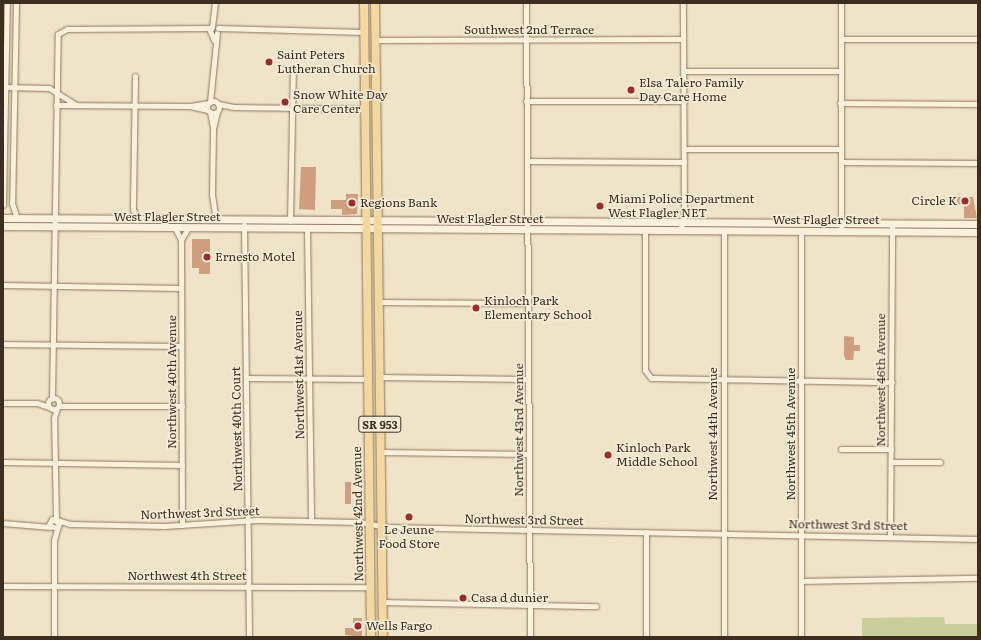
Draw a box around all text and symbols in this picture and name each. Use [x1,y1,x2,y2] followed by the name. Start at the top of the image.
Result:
[464,23,594,37] street label: Southwest 2nd Terrace
[277,48,376,76] place label: Saint Peters Lutheran Church
[264,57,274,67] marker: Saint Peters Lutheran Church
[639,76,744,104] place label: Elsa Talero Family Day Care Home
[626,85,636,95] marker: Elsa Talero Family Day Care Home
[293,88,388,116] place label: Snow White Day Care Center
[280,97,290,107] marker: Snow White Day Care Center
[608,192,754,220] place label: Miami Police Department West Flagler NET
[912,194,957,208] place label: Circle K
[360,196,437,210] place label: Regions Bank
[960,196,970,206] marker: Circle K
[347,198,357,208] marker: Regions Bank
[595,201,605,211] marker: Miami Police Department West Flagler NET
[113,210,221,224] street label: West Flagler Street
[436,212,544,226] street label: West Flagler Street
[772,213,880,227] street label: West Flagler Street
[215,250,295,264] place label: Ernesto Motel
[202,252,212,262] marker: Ernesto Motel
[484,294,592,322] place label: Kinloch Park Elementary School
[471,303,481,313] marker: Kinloch Park Elementary School
[291,310,307,440] street label: Northwest 41st Avenue
[874,313,888,447] street label: Northwest 46th Avenue
[165,315,179,449] street label: Northwest 40th Avenue
[512,363,526,497] street label: Northwest 43rd Avenue
[229,366,245,492] street label: Northwest 40th Court
[706,367,720,501] street label: Northwest 44th Avenue
[784,367,798,501] street label: Northwest 45th Avenue
[358,415,402,433] road number: SR 953
[616,441,698,469] place label: Kinloch Park Middle School
[350,446,366,582] street label: Northwest 42nd Avenue
[603,450,613,460] marker: Kinloch Park Middle School
[140,504,260,522] street label: Northwest 3rd Street
[404,512,414,522] marker: Le Jeune Food Store
[464,512,584,528] street label: Northwest 3rd Street
[788,517,908,533] street label: Northwest 3rd Street
[378,523,440,551] place label: Le Jeune Food Store
[127,569,247,583] street label: Northwest 4th Street
[471,591,548,605] place label: Casa d dunier
[458,593,468,603] marker: Casa d dunier
[366,619,432,633] place label: Wells Fargo
[353,621,363,631] marker: Wells Fargo

